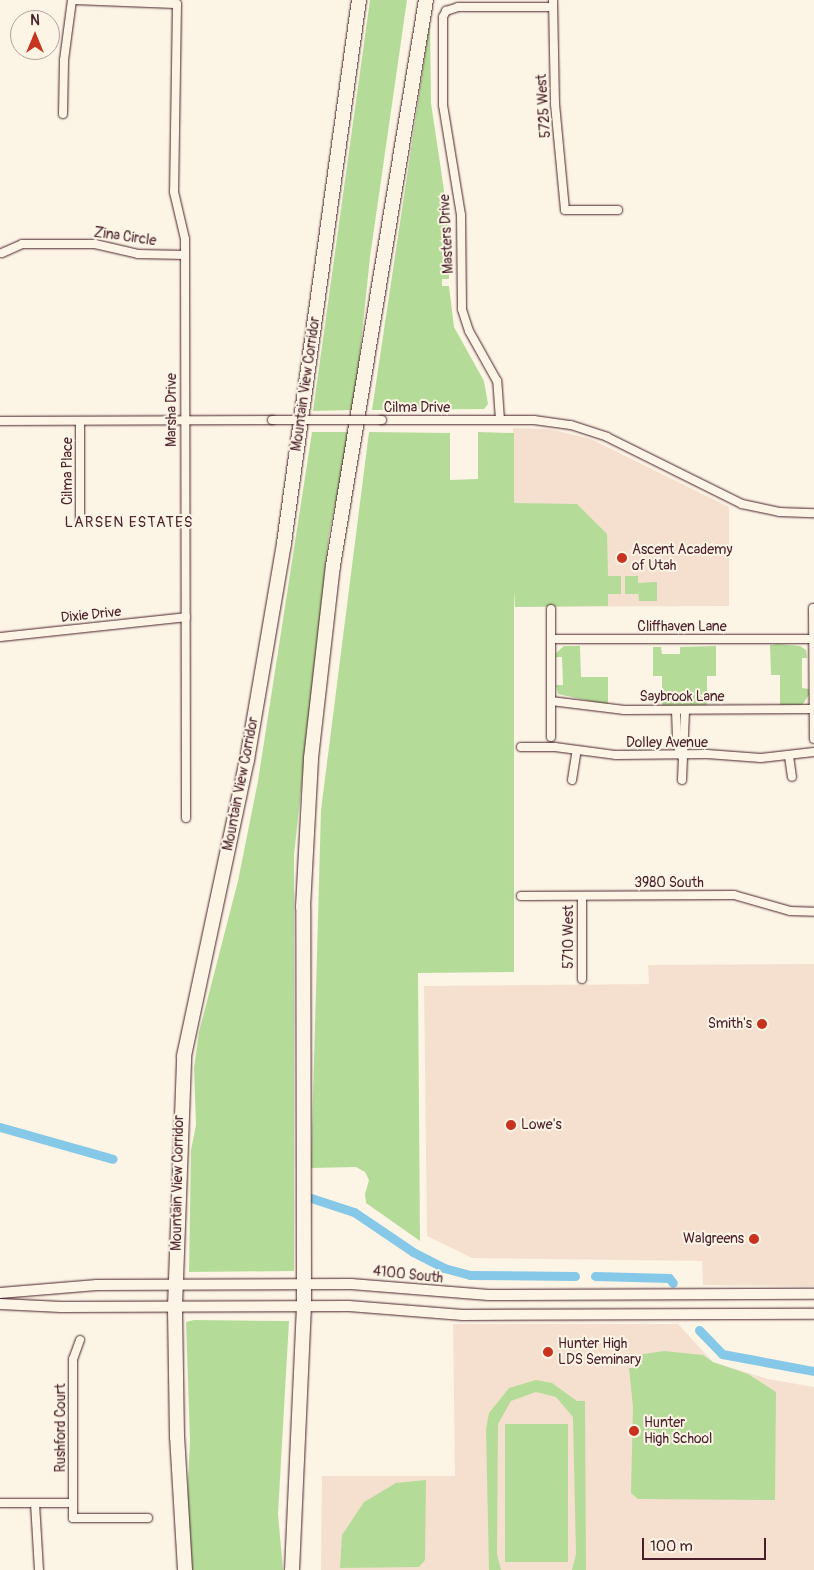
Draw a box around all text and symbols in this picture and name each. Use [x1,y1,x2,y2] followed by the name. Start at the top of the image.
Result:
[10,10,60,60] north arrow
[30,12,40,29] text: N
[533,73,555,139] street label: 5725 West
[437,194,457,274] street label: Masters Drive
[93,224,157,250] street label: Zina Circle
[288,316,324,452] street label: Mountain View Corridor
[164,373,180,447] street label: Marsha Drive
[384,400,450,416] street label: Cilma Drive
[60,437,76,505] street label: Cilma Place
[63,514,195,532] district label: LARSEN ESTATES
[632,542,732,574] place label: Ascent Academy of Utah
[616,552,628,564] marker: Ascent Academy of Utah
[60,603,122,627] street label: Dixie Drive
[637,619,727,635] street label: Cliffhaven Lane
[640,689,724,705] street label: Saybrook Lane
[220,716,262,852] street label: Mountain View Corridor
[626,735,708,751] street label: Dolley Avenue
[634,875,704,891] street label: 3980 South
[561,905,577,969] street label: 5710 West
[708,1016,752,1032] place label: Smith's
[756,1018,768,1030] marker: Smith's
[168,1115,188,1251] street label: Mountain View Corridor
[521,1117,562,1133] place label: Lowe's
[505,1119,517,1131] marker: Lowe's
[683,1231,744,1247] place label: Walgreens
[748,1233,760,1245] marker: Walgreens
[372,1263,444,1287] street label: 4100 South
[558,1336,641,1368] place label: Hunter High LDS Seminary
[542,1346,554,1358] marker: Hunter High LDS Seminary
[53,1384,69,1472] street label: Rushford Court
[644,1415,712,1448] place label: Hunter High School
[628,1425,640,1437] marker: Hunter High School
[644,1528,768,1560] scale bar
[650,1537,693,1556] text: 100 m

